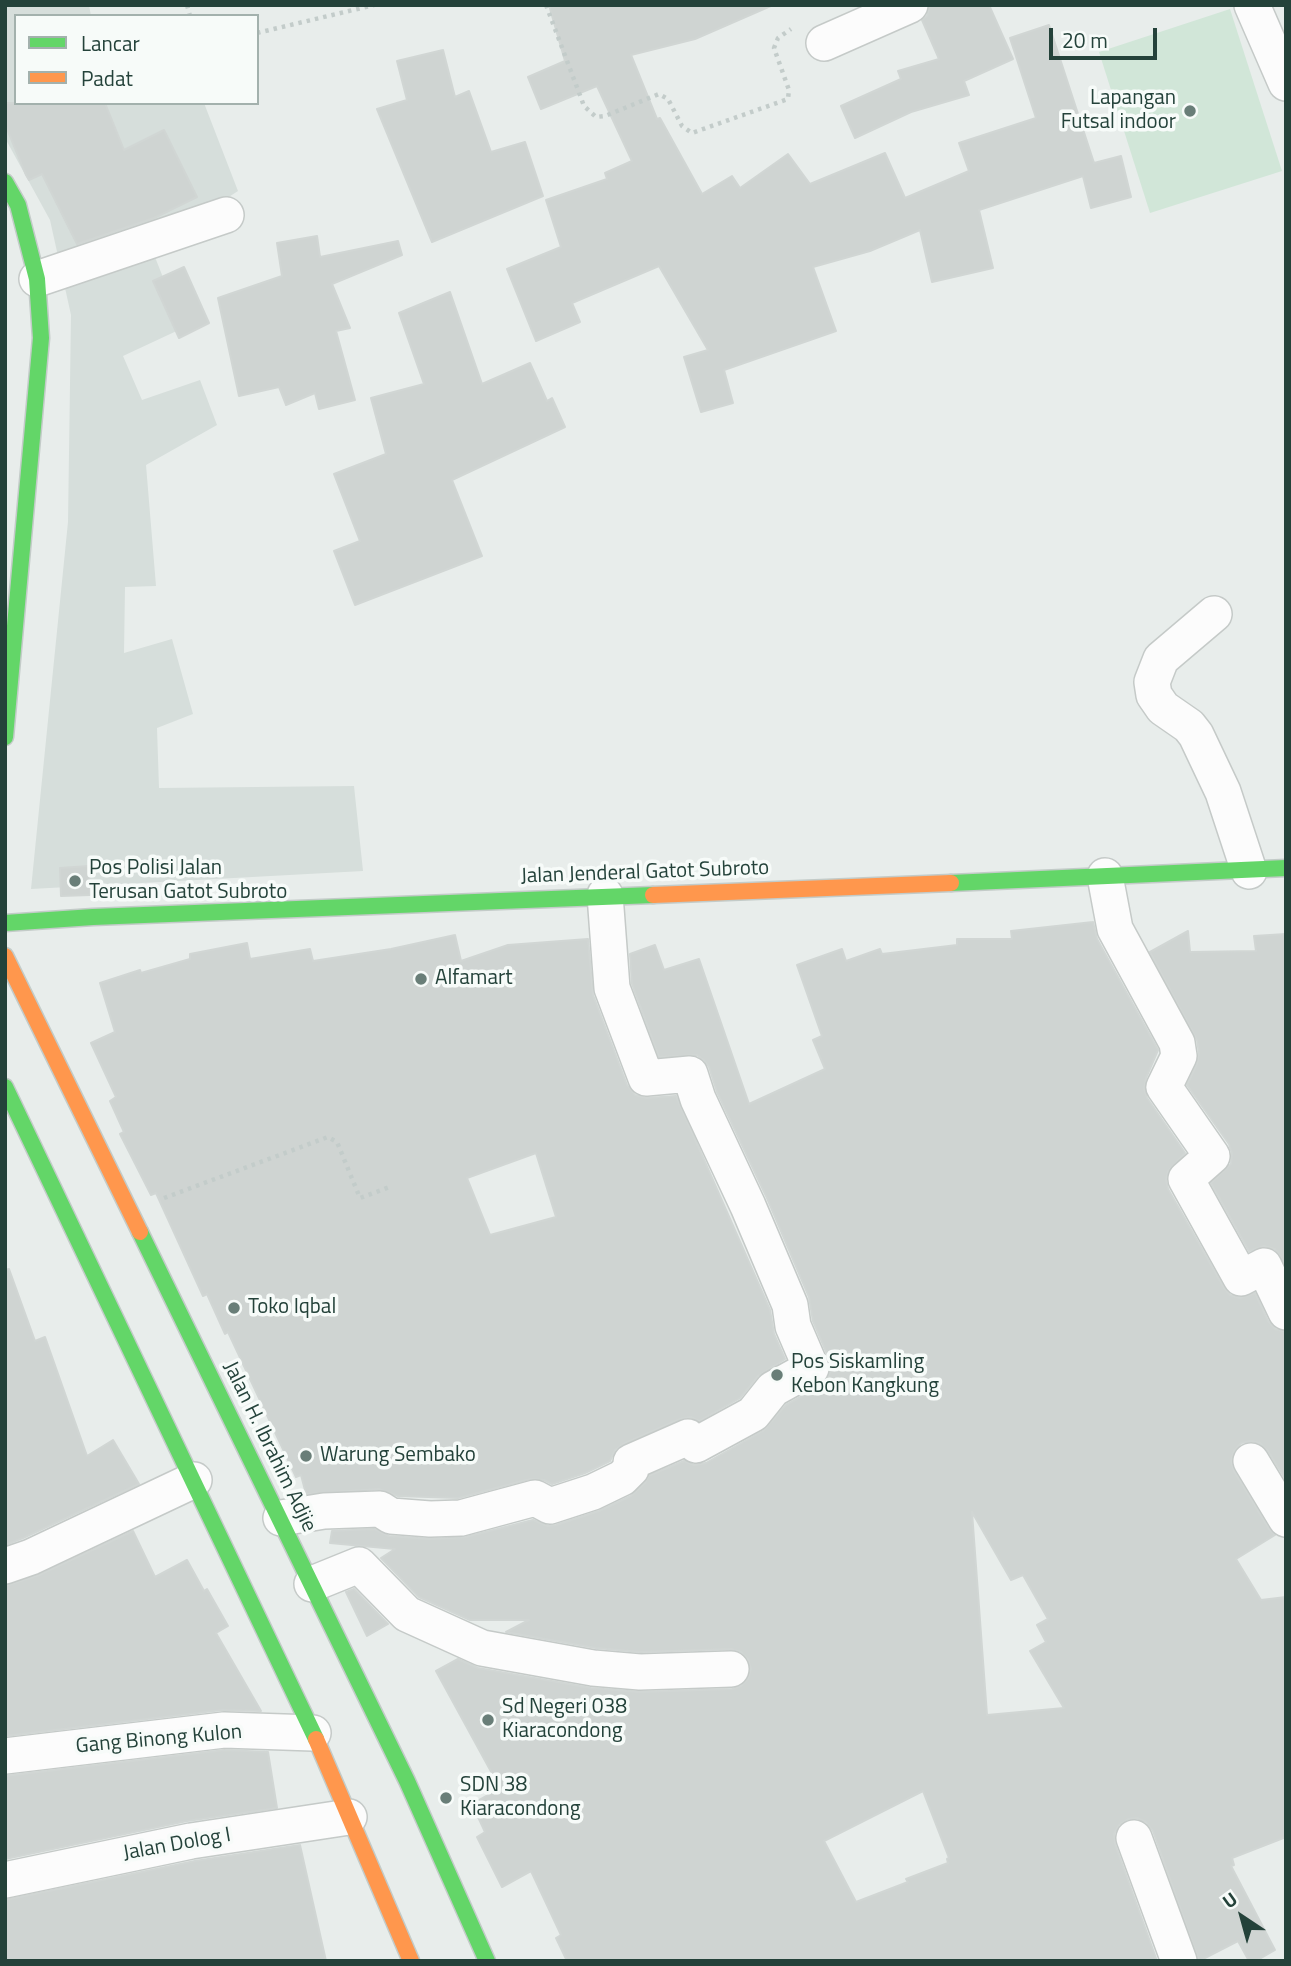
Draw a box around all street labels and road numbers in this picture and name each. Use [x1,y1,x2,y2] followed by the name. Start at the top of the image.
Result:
[520,856,770,890] street label: Jalan Jenderal Gatot Subroto
[217,1358,321,1536] street label: Jalan H. Ibrahim Adjie
[75,1720,243,1760] street label: Gang Binong Kulon
[121,1823,233,1867] street label: Jalan Dolog I

